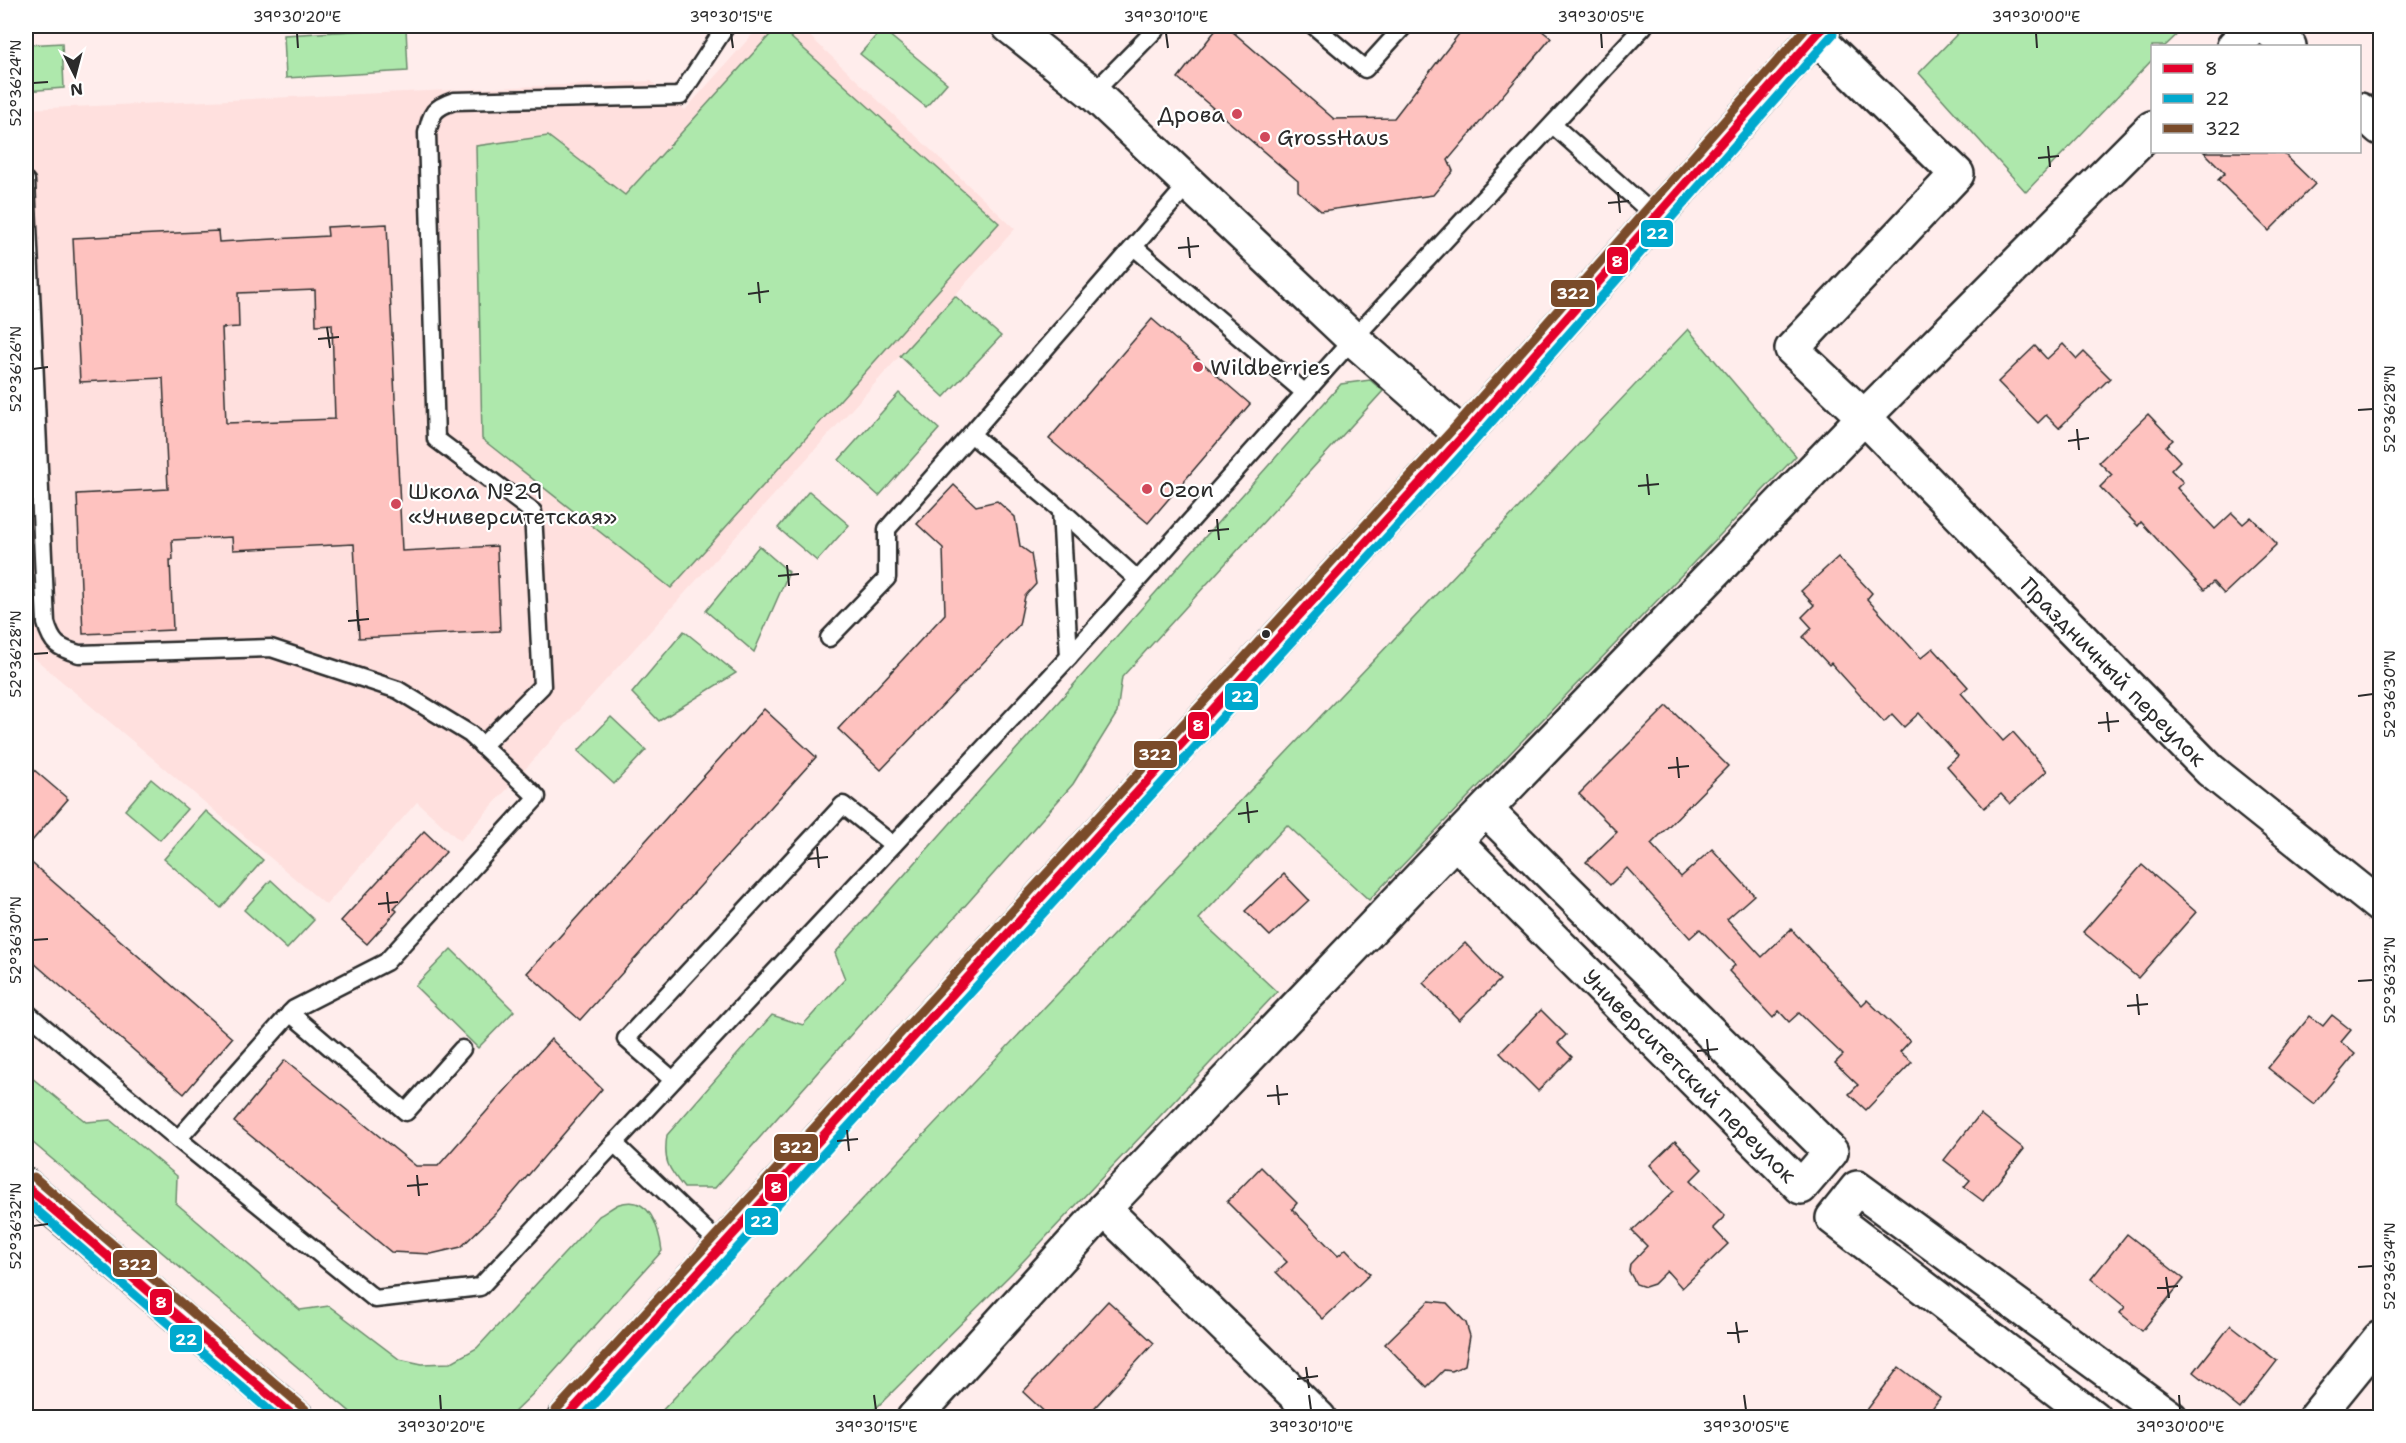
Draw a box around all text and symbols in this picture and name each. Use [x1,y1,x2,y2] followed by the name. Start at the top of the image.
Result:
[253,7,341,27] text: 39°30'20"E
[689,7,773,27] text: 39°30'15"E
[1124,7,1208,27] text: 39°30'10"E
[1558,7,1644,27] text: 39°30'05"E
[1992,7,2080,27] text: 39°30'00"E
[6,40,26,127] text: 52°36'24"N
[45,45,105,105] north arrow
[2151,45,2361,153] legend
[2205,57,2218,81] text: 8
[69,78,84,101] text: N
[2205,87,2229,111] text: 22
[1157,100,1225,129] place label: Дрова
[1230,107,1244,121] marker: Дрова
[2205,117,2241,141] text: 322
[1277,123,1389,152] place label: GrossHaus
[1258,130,1272,144] marker: GrossHaus
[1640,219,1674,248] line badge: 22
[1646,223,1668,244] text: 22
[1606,246,1629,275] line badge: 8
[1611,251,1623,272] text: 8
[1550,279,1596,308] line badge: 322
[1557,283,1589,304] text: 322
[6,326,26,412] text: 52°36'26"N
[1210,353,1331,382] place label: Wildberries
[1191,360,1205,374] marker: Wildberries
[2380,365,2400,453] text: 52°36'28"N
[1159,475,1214,504] place label: Ozon
[408,477,617,531] place label: Школа №29 «Университетская»
[1140,482,1154,496] marker: Ozon
[389,497,403,511] marker: Школа №29 «Университетская»
[2014,571,2213,773] street label: Праздничный переулок
[6,610,26,698] text: 52°36'28"N
[1260,628,1272,640] unlabelled marker
[2380,650,2400,738] text: 52°36'30"N
[1224,682,1259,711] line badge: 22
[1231,686,1253,707] text: 22
[1187,711,1210,740] line badge: 8
[1192,715,1204,736] text: 8
[1133,740,1178,769] line badge: 322
[1139,744,1171,765] text: 322
[6,896,26,984] text: 52°36'30"N
[2380,937,2400,1023] text: 52°36'32"N
[1577,963,1803,1189] street label: Университетский переулок
[773,1133,819,1162] line badge: 322
[780,1137,812,1158] text: 322
[764,1173,788,1202] line badge: 8
[770,1177,782,1198] text: 8
[6,1183,26,1269] text: 52°36'32"N
[744,1207,779,1236] line badge: 22
[750,1211,772,1232] text: 22
[2380,1222,2400,1310] text: 52°36'34"N
[112,1249,158,1278] line badge: 322
[119,1254,151,1275] text: 322
[149,1288,173,1316] line badge: 8
[155,1292,167,1313] text: 8
[169,1324,203,1353] line badge: 22
[175,1329,197,1350] text: 22
[397,1417,485,1437] text: 39°30'20"E
[834,1417,918,1437] text: 39°30'15"E
[1269,1417,1353,1437] text: 39°30'10"E
[1703,1417,1789,1437] text: 39°30'05"E
[2136,1417,2224,1437] text: 39°30'00"E

